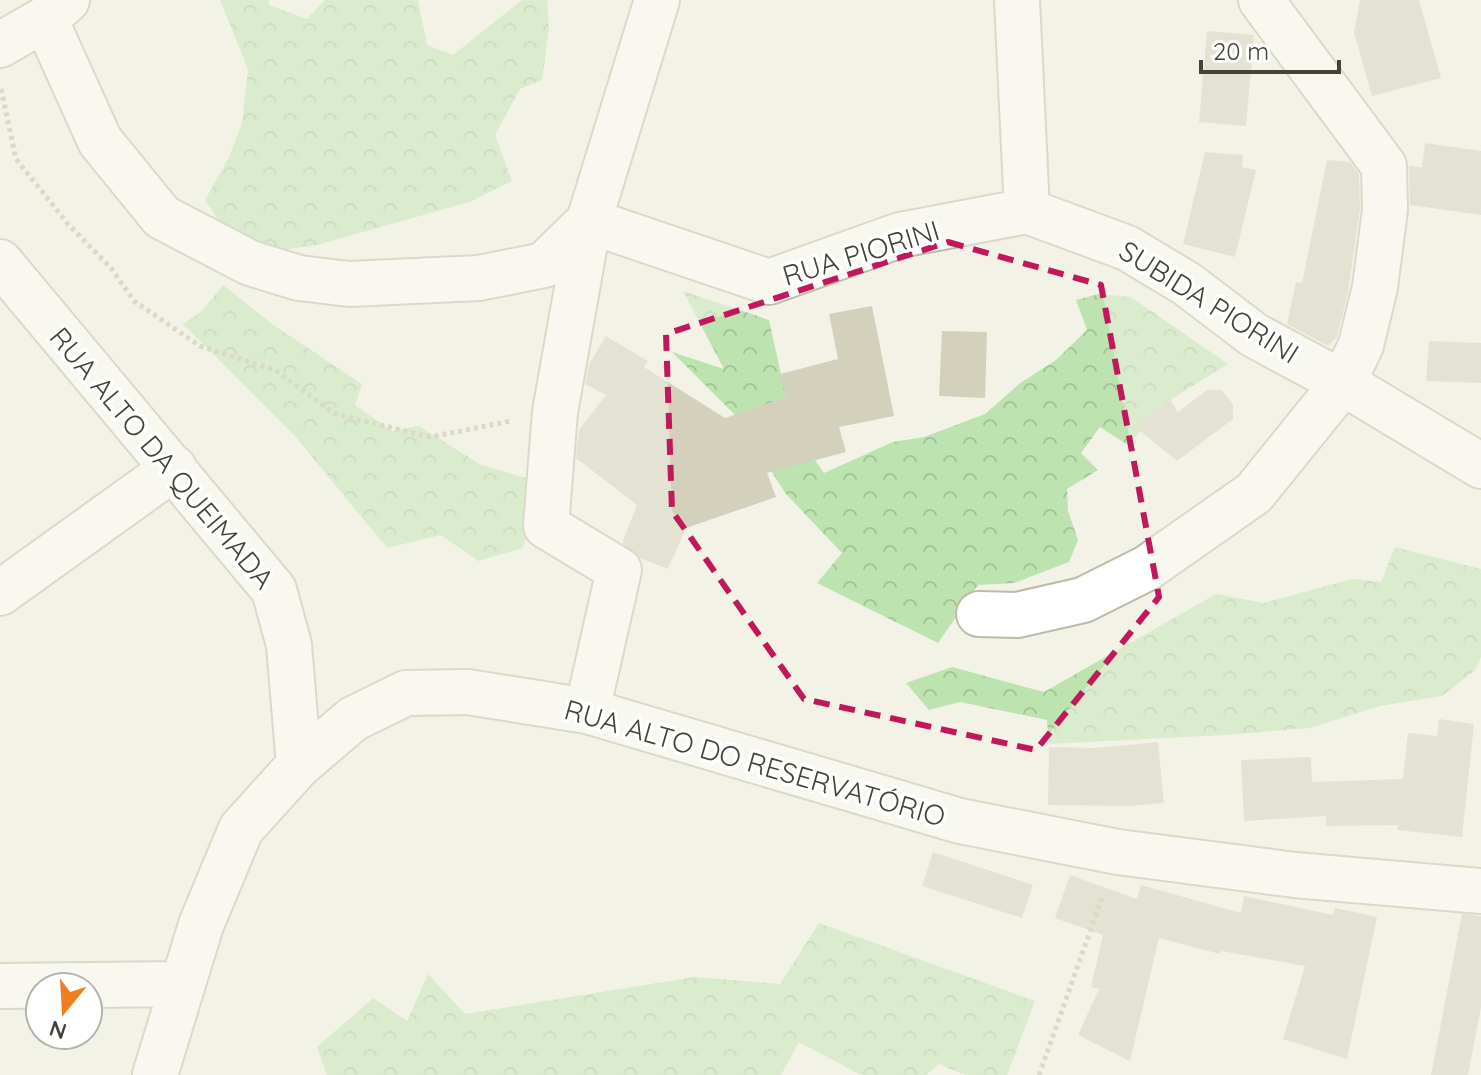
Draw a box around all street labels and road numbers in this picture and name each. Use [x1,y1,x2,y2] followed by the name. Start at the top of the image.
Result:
[778,212,944,293] street label: RUA PIORINI
[1113,232,1305,371] street label: SUBIDA PIORINI
[43,320,282,596] street label: RUA ALTO DA QUEIMADA
[561,691,950,834] street label: RUA ALTO DO RESERVATÓRIO

